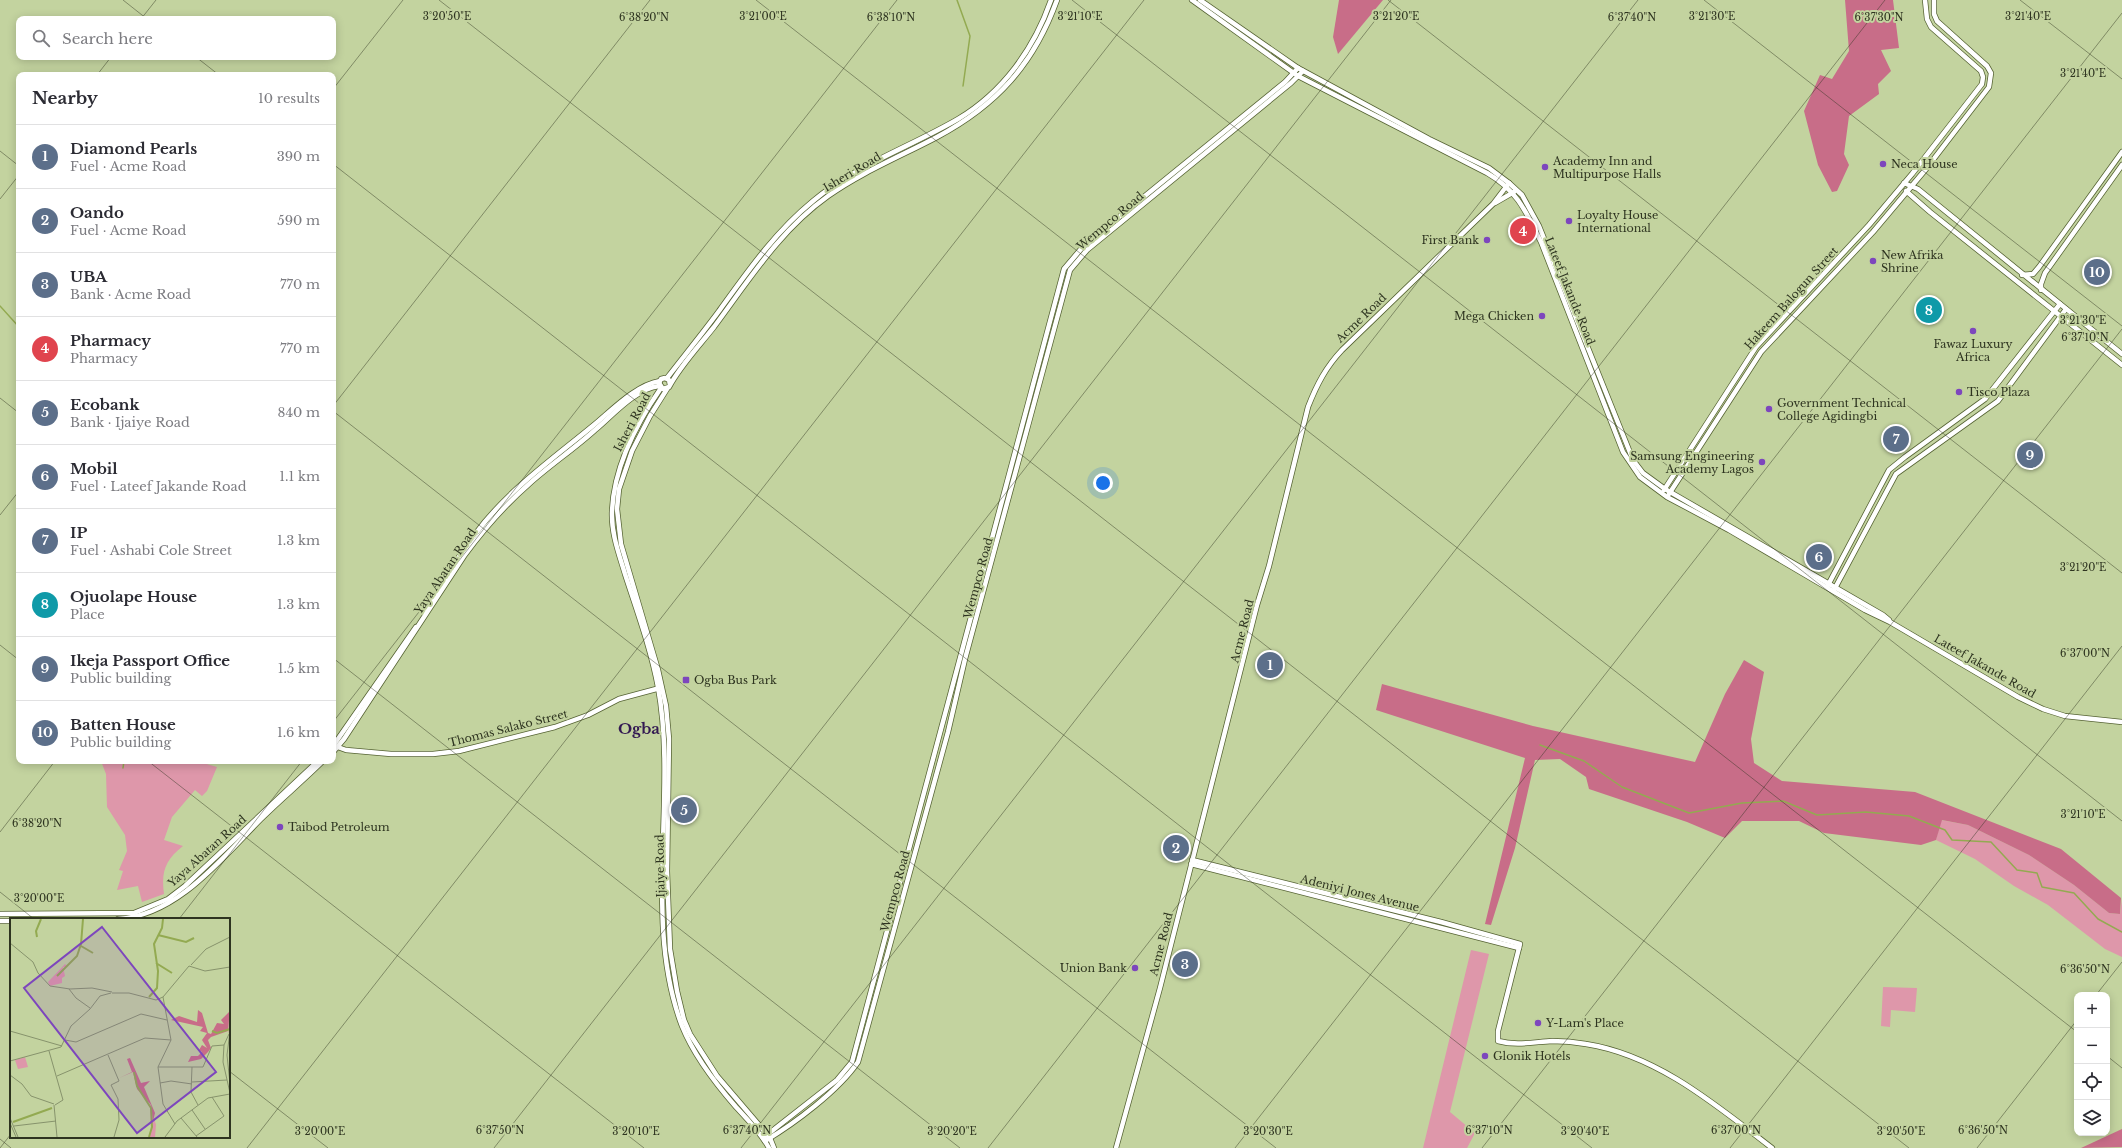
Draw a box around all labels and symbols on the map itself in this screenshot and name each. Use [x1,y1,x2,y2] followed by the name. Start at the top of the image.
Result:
[423,10,471,23] text: 3°20'50"E
[739,10,787,23] text: 3°21'00"E
[1058,10,1102,23] text: 3°21'10"E
[1373,10,1419,23] text: 3°21'20"E
[1689,10,1735,23] text: 3°21'30"E
[2005,10,2051,23] text: 3°21'40"E
[619,11,669,24] text: 6°38'20"N
[867,11,915,24] text: 6°38'10"N
[1608,11,1656,24] text: 6°37'40"N
[1854,11,1904,24] text: 6°37'30"N
[2060,67,2106,80] text: 3°21'40"E
[821,149,884,195] street label: Isheri Road
[1552,154,1661,181] place label: Academy Inn and Multipurpose Halls
[1891,157,1958,171] place label: Neca House
[1878,159,1888,169] marker: Neca House
[1540,162,1550,172] marker: Academy Inn and Multipurpose Halls
[1073,189,1147,254] street label: Wempco Road
[1577,208,1658,235] place label: Loyalty House International
[1510,216,1536,246] pin: 4
[1564,216,1574,226] marker: Loyalty House International
[1421,233,1479,247] place label: First Bank
[1482,235,1492,245] marker: First Bank
[1542,235,1598,348] street label: Lateef Jakande Road
[1741,243,1841,352] street label: Hakeem Balogun Street
[1881,248,1944,275] place label: New Afrika Shrine
[1868,256,1878,266] marker: New Afrika Shrine
[2084,257,2110,287] pin: 10
[1332,290,1390,346] street label: Acme Road
[1916,295,1942,325] pin: 8
[1454,309,1534,323] place label: Mega Chicken
[1537,311,1547,321] marker: Mega Chicken
[2060,314,2106,327] text: 3°21'30"E
[1968,326,1978,336] marker: Fawaz Luxury Africa
[2061,331,2109,344] text: 6°37'10"N
[1933,337,2013,364] place label: Fawaz Luxury Africa
[1967,385,2031,399] place label: Tisco Plaza
[1954,387,1964,397] marker: Tisco Plaza
[611,390,654,454] street label: Isheri Road
[1777,396,1907,423] place label: Government Technical College Agidingbi
[1764,404,1774,414] marker: Government Technical College Agidingbi
[1883,424,1909,454] pin: 7
[2017,440,2043,470] pin: 9
[1630,449,1754,476] place label: Samsung Engineering Academy Lagos
[1757,457,1767,467] marker: Samsung Engineering Academy Lagos
[1093,473,1113,493] your location
[411,525,479,617] street label: Yaya Abatan Road
[960,535,996,621] street label: Wempco Road
[1806,542,1832,572] pin: 6
[2060,561,2106,574] text: 3°21'20"E
[1227,597,1257,665] street label: Acme Road
[1932,631,2039,701] street label: Lateef Jakande Road
[2060,647,2110,660] text: 6°37'00"N
[1257,650,1283,680] pin: 1
[694,673,777,687] place label: Ogba Bus Park
[681,675,691,685] marker: Ogba Bus Park
[447,706,570,750] street label: Thomas Salako Street
[618,719,660,738] district label: Ogba
[671,795,697,825] pin: 5
[2061,808,2105,821] text: 3°21'10"E
[164,812,249,891] street label: Yaya Abatan Road
[12,817,62,830] text: 6°38'20"N
[288,820,390,834] place label: Taibod Petroleum
[275,822,285,832] marker: Taibod Petroleum
[1163,833,1189,863] pin: 2
[652,834,668,898] street label: Ijaiye Road
[877,848,913,934] street label: Wempco Road
[1298,871,1421,915] street label: Adeniyi Jones Avenue
[14,892,64,905] text: 3°20'00"E
[1146,910,1176,978] street label: Acme Road
[10,918,230,1138] inset map
[1172,949,1198,979] pin: 3
[1060,961,1127,975] place label: Union Bank
[1130,963,1140,973] marker: Union Bank
[2060,963,2110,976] text: 6°36'50"N
[1545,1016,1624,1030] place label: Y-Lam's Place
[1533,1018,1543,1028] marker: Y-Lam's Place
[1493,1049,1571,1063] place label: Glonik Hotels
[1480,1051,1490,1061] marker: Glonik Hotels
[476,1124,524,1137] text: 6°37'50"N
[723,1124,771,1137] text: 6°37'40"N
[1465,1124,1513,1137] text: 6°37'10"N
[1711,1124,1761,1137] text: 6°37'00"N
[1958,1124,2008,1137] text: 6°36'50"N
[295,1125,345,1138] text: 3°20'00"E
[612,1125,660,1138] text: 3°20'10"E
[927,1125,977,1138] text: 3°20'20"E
[1243,1125,1293,1138] text: 3°20'30"E
[1561,1125,1609,1138] text: 3°20'40"E
[1877,1125,1925,1138] text: 3°20'50"E

